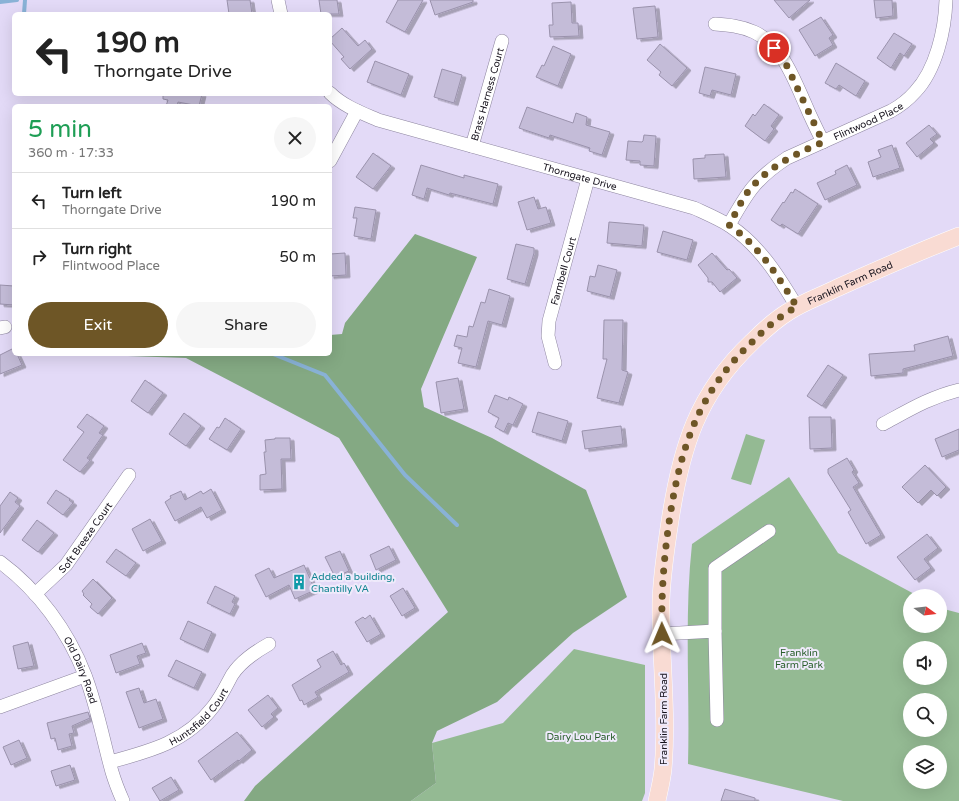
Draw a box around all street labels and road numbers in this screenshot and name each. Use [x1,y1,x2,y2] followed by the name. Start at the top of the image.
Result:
[469,46,507,142] street label: Brass Harness Court
[832,100,906,143] street label: Flintwood Place
[541,161,619,193] street label: Thorngate Drive
[549,235,579,307] street label: Farmbell Court
[806,259,895,308] street label: Franklin Farm Road
[56,500,115,576] street label: Soft Breeze Court
[61,635,99,705] street label: Old Dairy Road
[658,673,670,765] street label: Franklin Farm Road
[167,686,231,748] street label: Huntsfield Court

